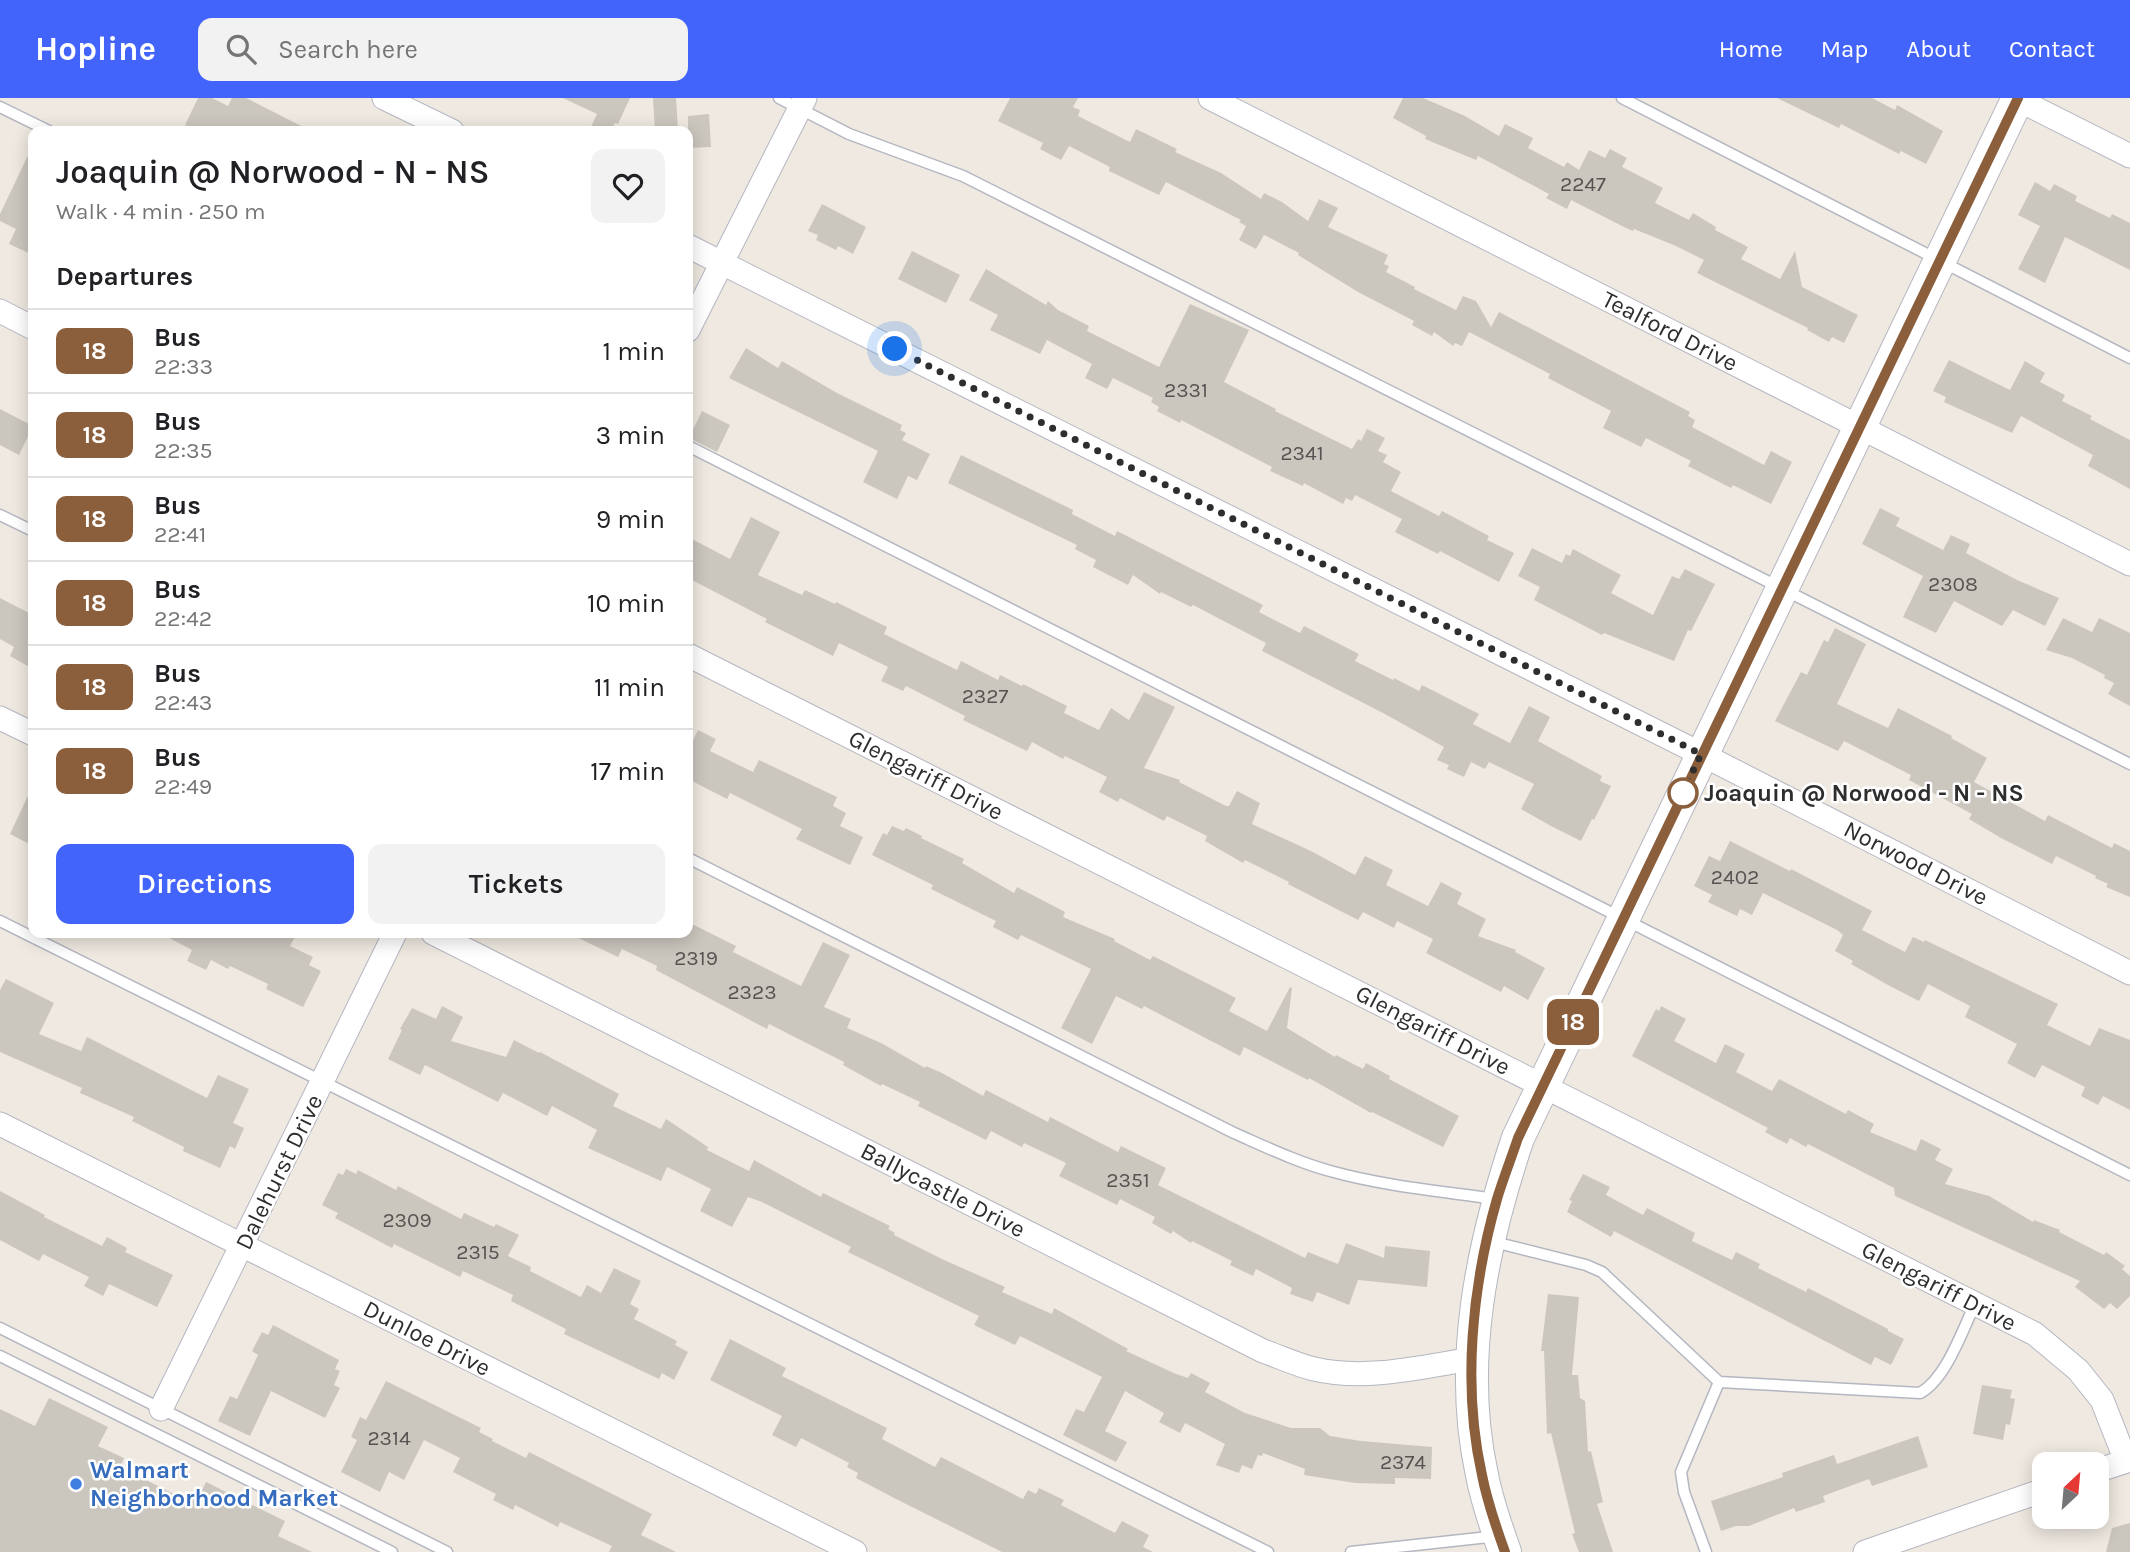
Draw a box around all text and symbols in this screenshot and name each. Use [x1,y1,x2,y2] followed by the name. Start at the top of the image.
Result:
[198,18,688,81] search box
[35,30,156,68] text: Hopline
[222,30,260,68] icon: search
[278,34,418,65] text: Search here
[1719,35,1783,63] text: Home
[1821,35,1868,63] text: Map
[1906,35,1971,63] text: About
[2009,35,2095,63] text: Contact
[591,149,665,223] button: heart
[56,153,489,191] text: Joaquin @ Norwood - N - NS
[1560,172,1606,196] house number: 2247
[56,198,265,225] text: Walk · 4 min · 250 m
[56,261,193,292] text: Departures
[1598,285,1742,377] street label: Tealford Drive
[154,322,201,353] text: Bus
[877,331,912,366] your location
[602,336,665,367] text: 1 min
[82,337,107,365] text: 18
[154,353,213,380] text: 22:33
[1164,378,1208,402] house number: 2331
[154,406,201,437] text: Bus
[596,420,665,451] text: 3 min
[82,421,107,449] text: 18
[154,437,213,464] text: 22:35
[1280,441,1324,465] house number: 2341
[154,490,201,521] text: Bus
[596,504,665,535] text: 9 min
[82,505,107,533] text: 18
[154,521,206,548] text: 22:41
[1928,572,1978,596] house number: 2308
[154,574,201,605] text: Bus
[587,588,665,619] text: 10 min
[82,589,107,617] text: 18
[154,605,212,632] text: 22:42
[154,658,201,689] text: Bus
[594,672,665,703] text: 11 min
[82,673,107,701] text: 18
[962,684,1008,708] house number: 2327
[154,689,212,716] text: 22:43
[844,724,1008,826] street label: Glengariff Drive
[154,742,201,773] text: Bus
[590,756,665,787] text: 17 min
[82,757,107,785] text: 18
[154,773,212,800] text: 22:49
[1668,778,1698,808] marker: Joaquin @ Norwood - N - NS
[1704,779,2024,807] place label: Joaquin @ Norwood - N - NS
[1839,815,1993,911] street label: Norwood Drive
[56,844,354,924] button: Directions
[368,844,665,924] button: Tickets
[1711,865,1759,889] house number: 2402
[674,946,718,970] house number: 2319
[1351,979,1515,1081] street label: Glengariff Drive
[727,980,777,1004] house number: 2323
[1542,999,1604,1045] line badge: 18
[1561,1008,1585,1036] text: 18
[229,1090,329,1254] street label: Dalehurst Drive
[856,1136,1030,1244] street label: Ballycastle Drive
[1106,1168,1150,1192] house number: 2351
[382,1208,432,1232] house number: 2309
[1857,1235,2021,1337] street label: Glengariff Drive
[456,1240,500,1264] house number: 2315
[359,1294,495,1382] street label: Dunloe Drive
[367,1426,411,1450] house number: 2314
[1380,1450,1426,1474] house number: 2374
[2032,1452,2109,1530] north arrow
[2032,1452,2109,1529] map controls
[90,1456,338,1512] place label: Walmart Neighborhood Market
[68,1476,84,1492] marker: Walmart Neighborhood Market

